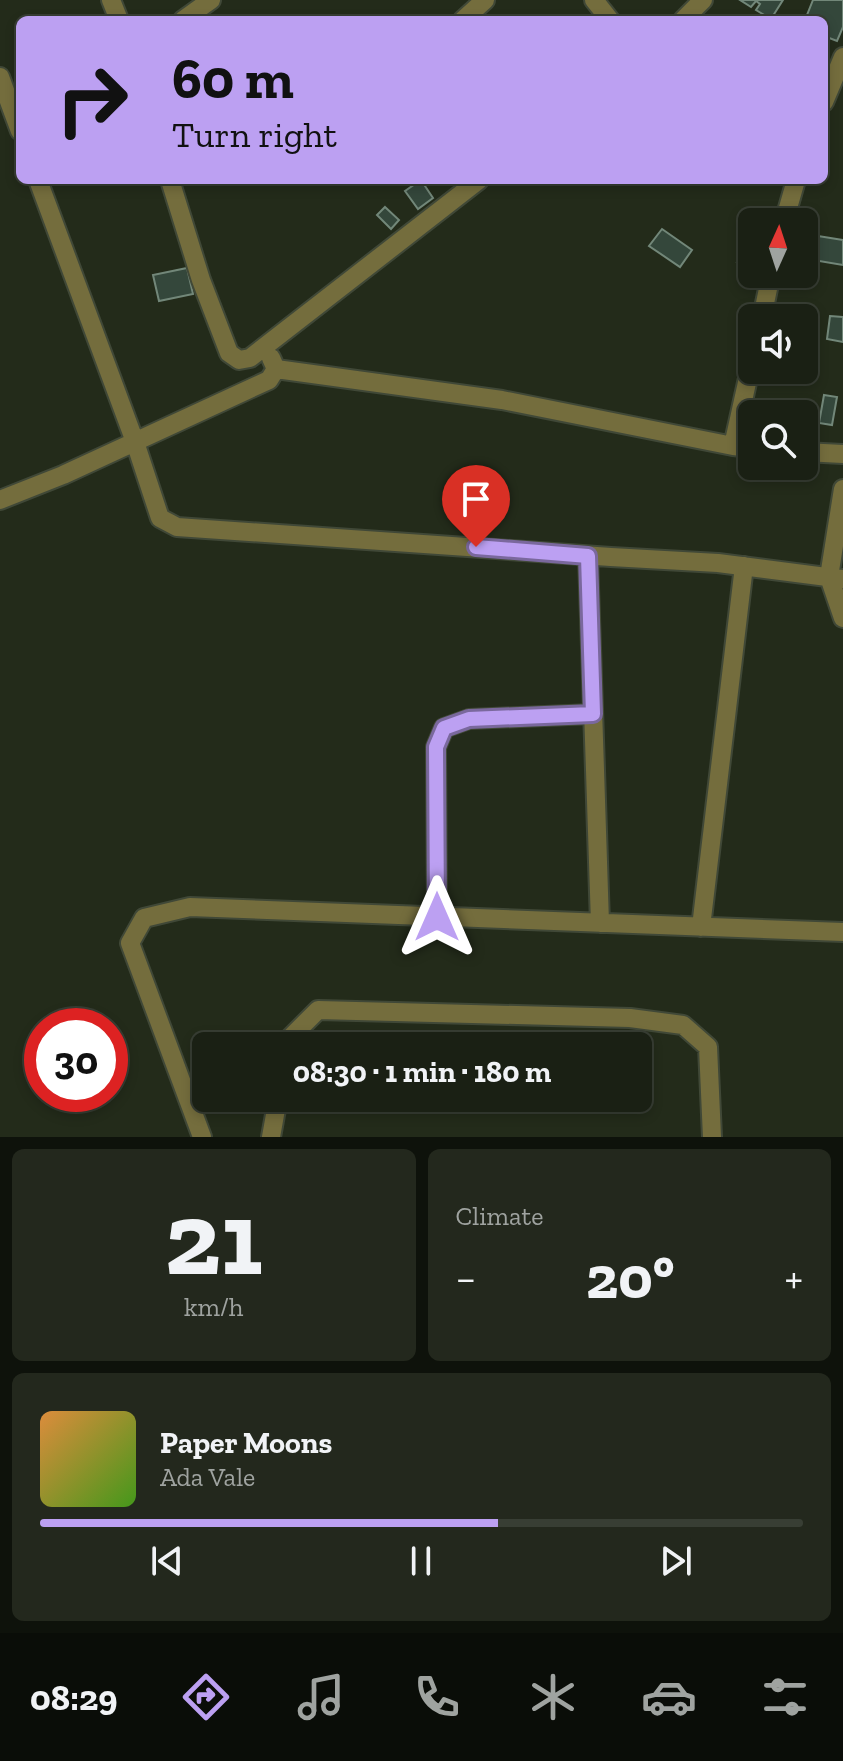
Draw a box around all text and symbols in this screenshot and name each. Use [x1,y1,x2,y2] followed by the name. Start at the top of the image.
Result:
[172,45,294,112] text: 60 m
[40,48,144,152] icon: right
[172,113,337,156] text: Turn right
[738,208,818,288] north arrow
[738,208,818,480] map controls
[738,304,818,384] button: sound
[738,400,818,480] button: search
[442,465,510,547] pin
[454,477,498,521] icon: arrive
[395,875,479,959] position arrow
[24,1008,128,1112] speed limit sign: 30
[293,1054,551,1090] text: 08:30 · 1 min · 180 m
[165,1176,263,1301] text: 21
[456,1200,543,1232] text: Climate
[586,1241,675,1313] text: 20°
[456,1251,476,1304] text: −
[784,1251,803,1304] text: +
[184,1291,243,1323] text: km/h
[160,1425,332,1461] text: Paper Moons
[160,1461,255,1493] text: Ada Vale
[145,1539,189,1583] icon: previous
[399,1539,443,1583] icon: pause
[654,1539,698,1583] icon: next
[178,1669,234,1725] icon: directions
[293,1669,349,1725] icon: music
[409,1669,465,1725] icon: phone
[525,1669,581,1725] icon: climate
[641,1669,697,1725] icon: car
[757,1669,813,1725] icon: filters
[30,1676,118,1719] text: 08:29

